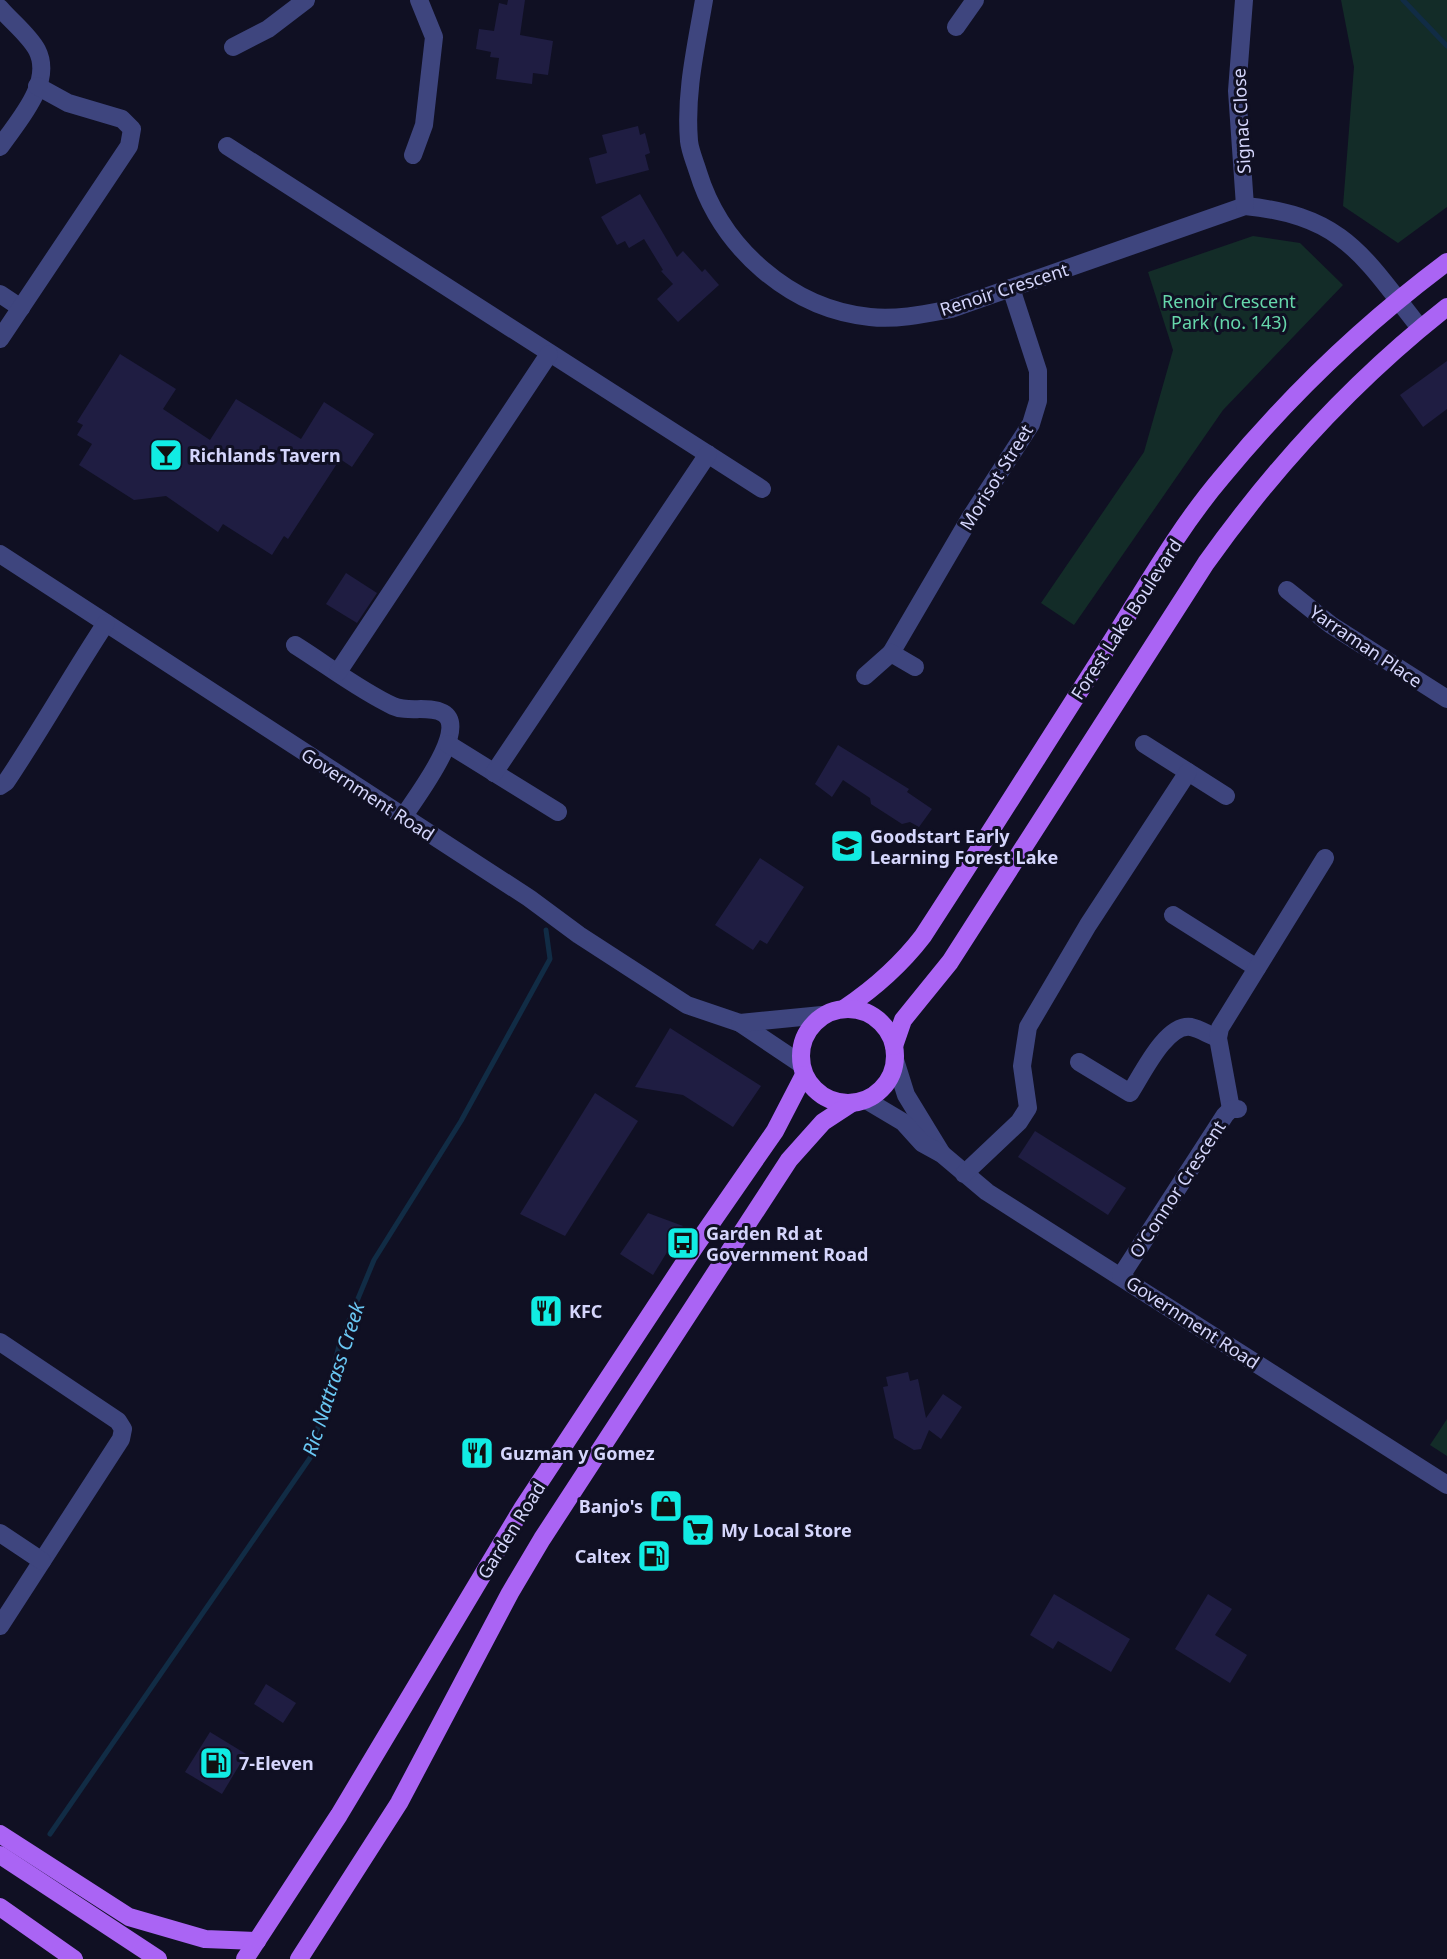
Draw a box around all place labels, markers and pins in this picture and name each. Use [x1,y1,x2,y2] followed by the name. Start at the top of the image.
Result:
[148,437,184,473] bar icon: Richlands Tavern
[189,443,341,467] place label: Richlands Tavern
[870,824,1058,869] place label: Goodstart Early Learning Forest Lake
[829,828,865,864] school or university icon: Goodstart Early Learning Forest Lake
[706,1221,868,1266] place label: Garden Rd at Government Road
[665,1225,701,1261] bus stop icon: Garden Rd at Government Road
[528,1293,564,1329] restaurant icon: KFC
[569,1299,602,1323] place label: KFC
[459,1435,495,1471] restaurant icon: Guzman y Gomez
[500,1441,655,1465] place label: Guzman y Gomez
[648,1488,684,1524] shop icon: Banjo's
[579,1494,643,1518] place label: Banjo's
[680,1512,716,1548] supermarket icon: My Local Store
[721,1518,852,1542] place label: My Local Store
[636,1538,672,1574] fuel station icon: Caltex
[575,1544,632,1568] place label: Caltex
[198,1745,234,1781] fuel station icon: 7-Eleven
[239,1751,314,1775] place label: 7-Eleven

